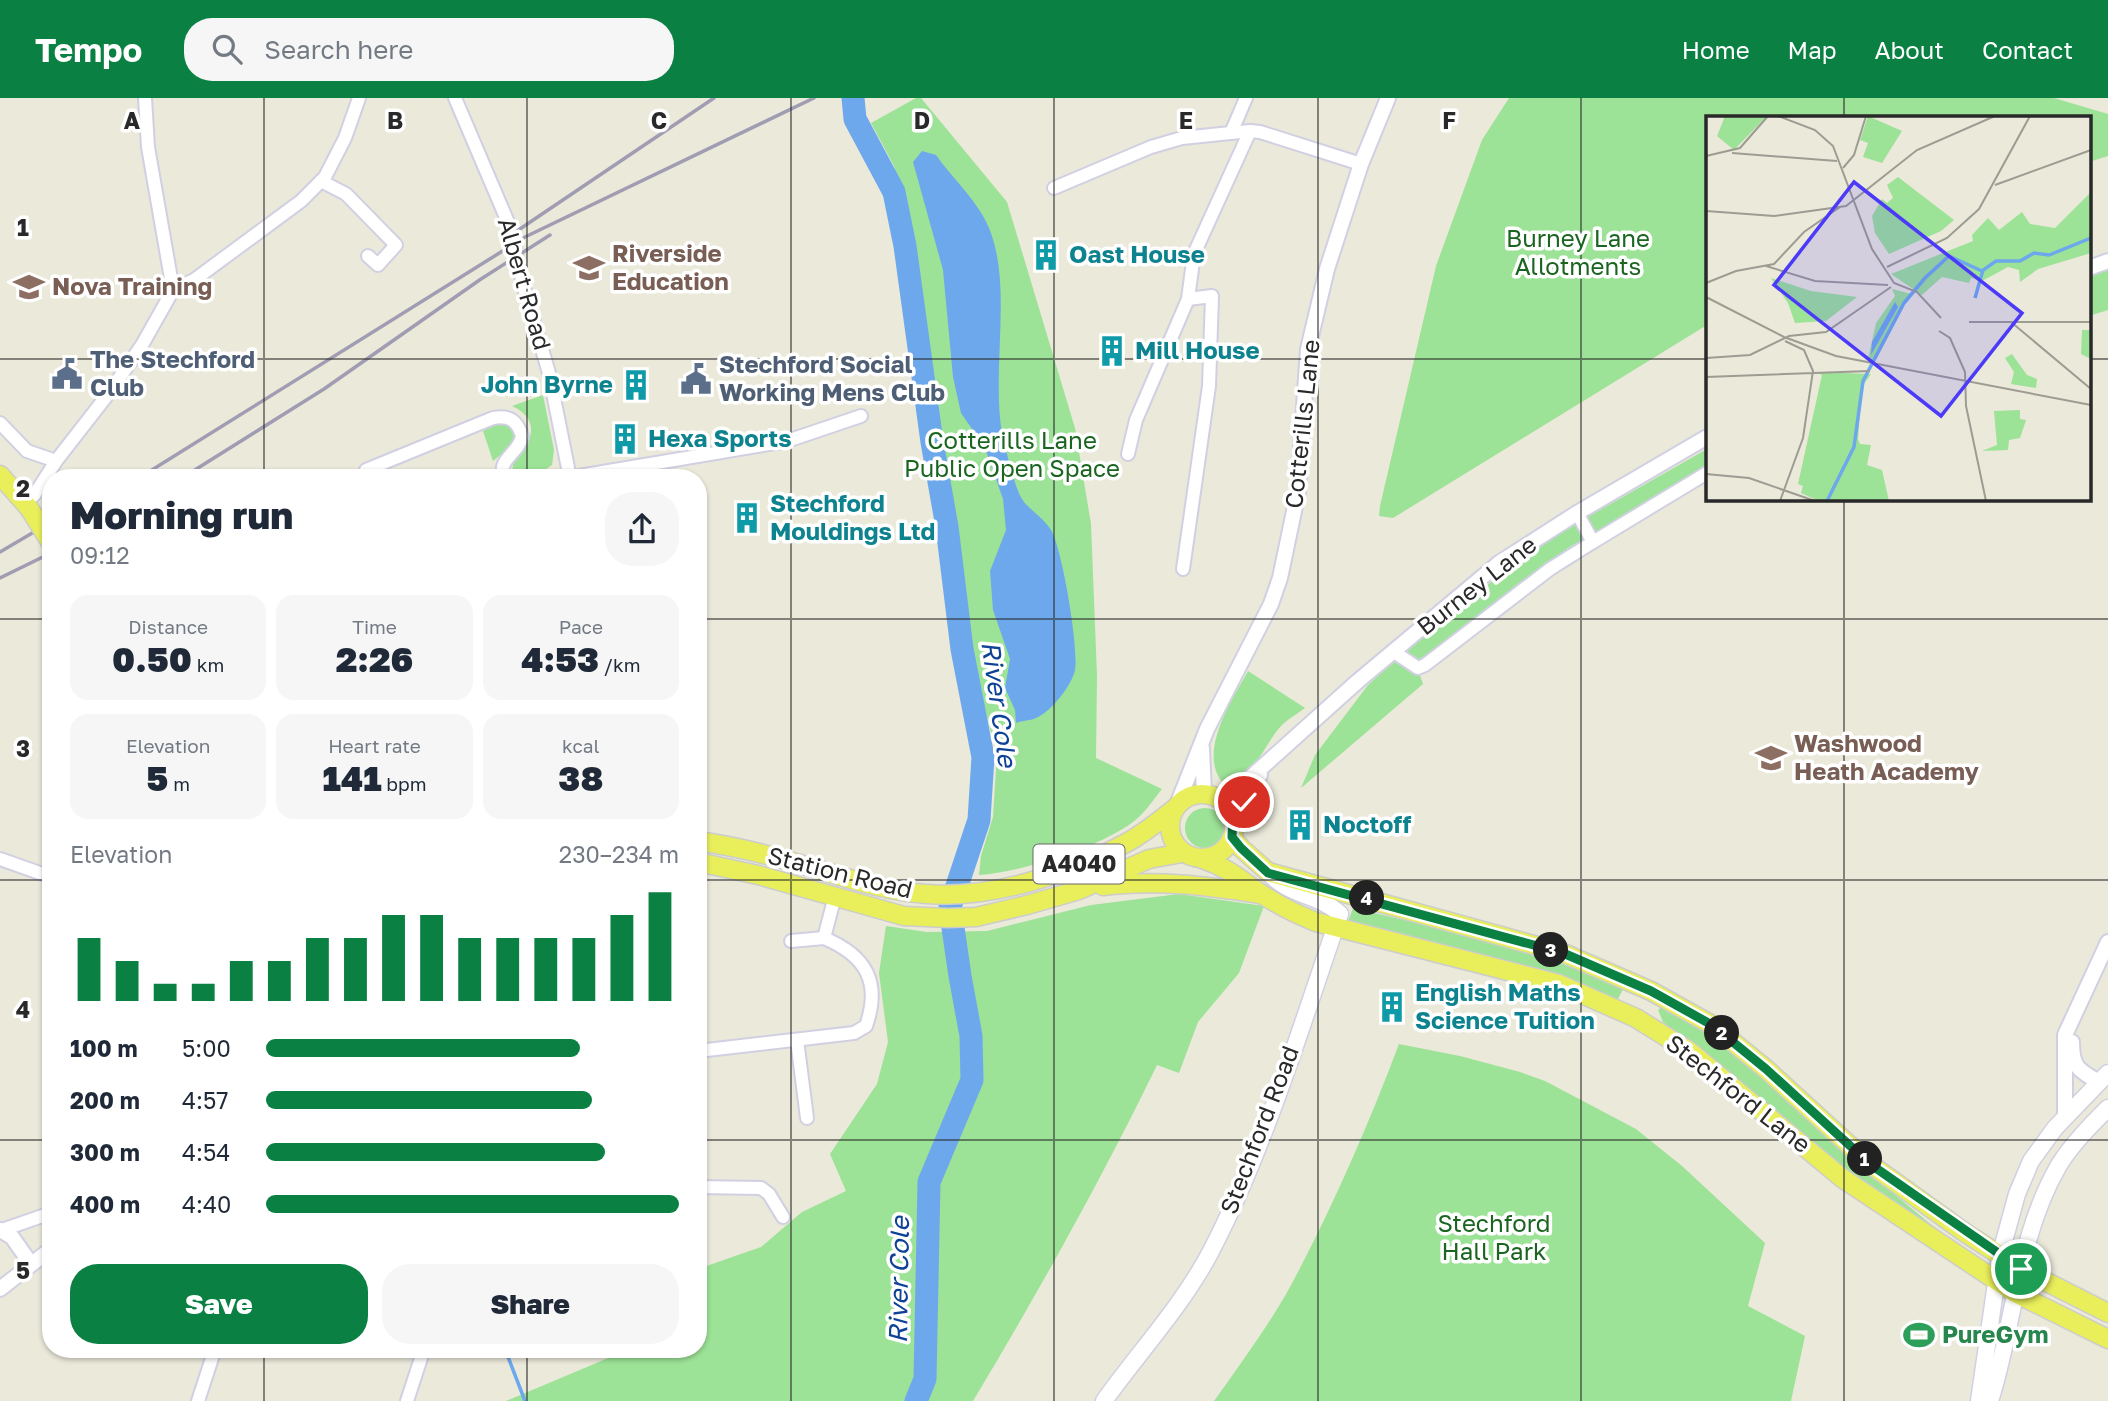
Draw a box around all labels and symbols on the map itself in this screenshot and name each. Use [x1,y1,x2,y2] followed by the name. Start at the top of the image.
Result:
[124,106,141,134] text: A
[387,106,403,134] text: B
[651,106,667,134] text: C
[914,106,930,134] text: D
[1179,106,1193,134] text: E
[1442,106,1456,134] text: F
[1706,116,2090,500] inset map
[17,213,29,241] text: 1
[493,214,558,353] street label: Albert Road
[1506,223,1650,280] park label: Burney Lane Allotments
[612,238,729,295] place label: Riverside Education
[1029,238,1063,272] building icon: Oast House
[1069,239,1205,268] place label: Oast House
[572,251,606,285] school or university icon: Riverside Education
[12,270,46,304] school or university icon: Nova Training
[52,271,212,300] place label: Nova Training
[1095,334,1129,368] building icon: Mill House
[1135,335,1260,364] place label: Mill House
[1278,338,1325,510] street label: Cotterills Lane
[90,344,255,401] place label: The Stechford Club
[719,349,945,406] place label: Stechford Social Working Mens Club
[50,357,84,391] public building icon: The Stechford Club
[679,362,713,396] public building icon: Stechford Social Working Mens Club
[619,368,653,402] building icon: John Byrne
[481,369,613,398] place label: John Byrne
[608,422,642,456] building icon: Hexa Sports
[648,423,792,452] place label: Hexa Sports
[904,425,1120,482] park label: Cotterills Lane Public Open Space
[16,474,30,502] text: 2
[770,488,935,545] place label: Stechford Mouldings Ltd
[730,501,764,535] building icon: Stechford Mouldings Ltd
[1411,529,1542,640] street label: Burney Lane
[975,639,1024,771] water label: River Cole
[1794,728,1980,785] place label: Washwood Heath Academy
[16,734,30,762] text: 3
[1754,741,1788,775] school or university icon: Washwood Heath Academy
[1214,772,1274,832] pin
[1283,808,1317,842] building icon: Noctoff
[1323,809,1412,838] place label: Noctoff
[765,840,916,903] street label: Station Road
[1034,844,1124,884] road number: A4040
[1350,880,1384,916] pin: 4
[1534,932,1568,968] pin: 3
[1415,977,1595,1034] place label: English Maths Science Tuition
[1375,990,1409,1024] building icon: English Maths Science Tuition
[16,995,30,1023] text: 4
[1704,1016,1740,1051] pin: 2
[1661,1027,1817,1158] street label: Stechford Lane
[1213,1041,1304,1218] street label: Stechford Road
[1848,1142,1882,1176] pin: 1
[1437,1208,1551,1265] park label: Stechford Hall Park
[882,1214,915,1344] water label: River Cole
[1991,1239,2051,1299] pin
[16,1256,30,1284] text: 5
[1902,1318,1936,1352] sports icon: PureGym
[1942,1319,2049,1348] place label: PureGym

